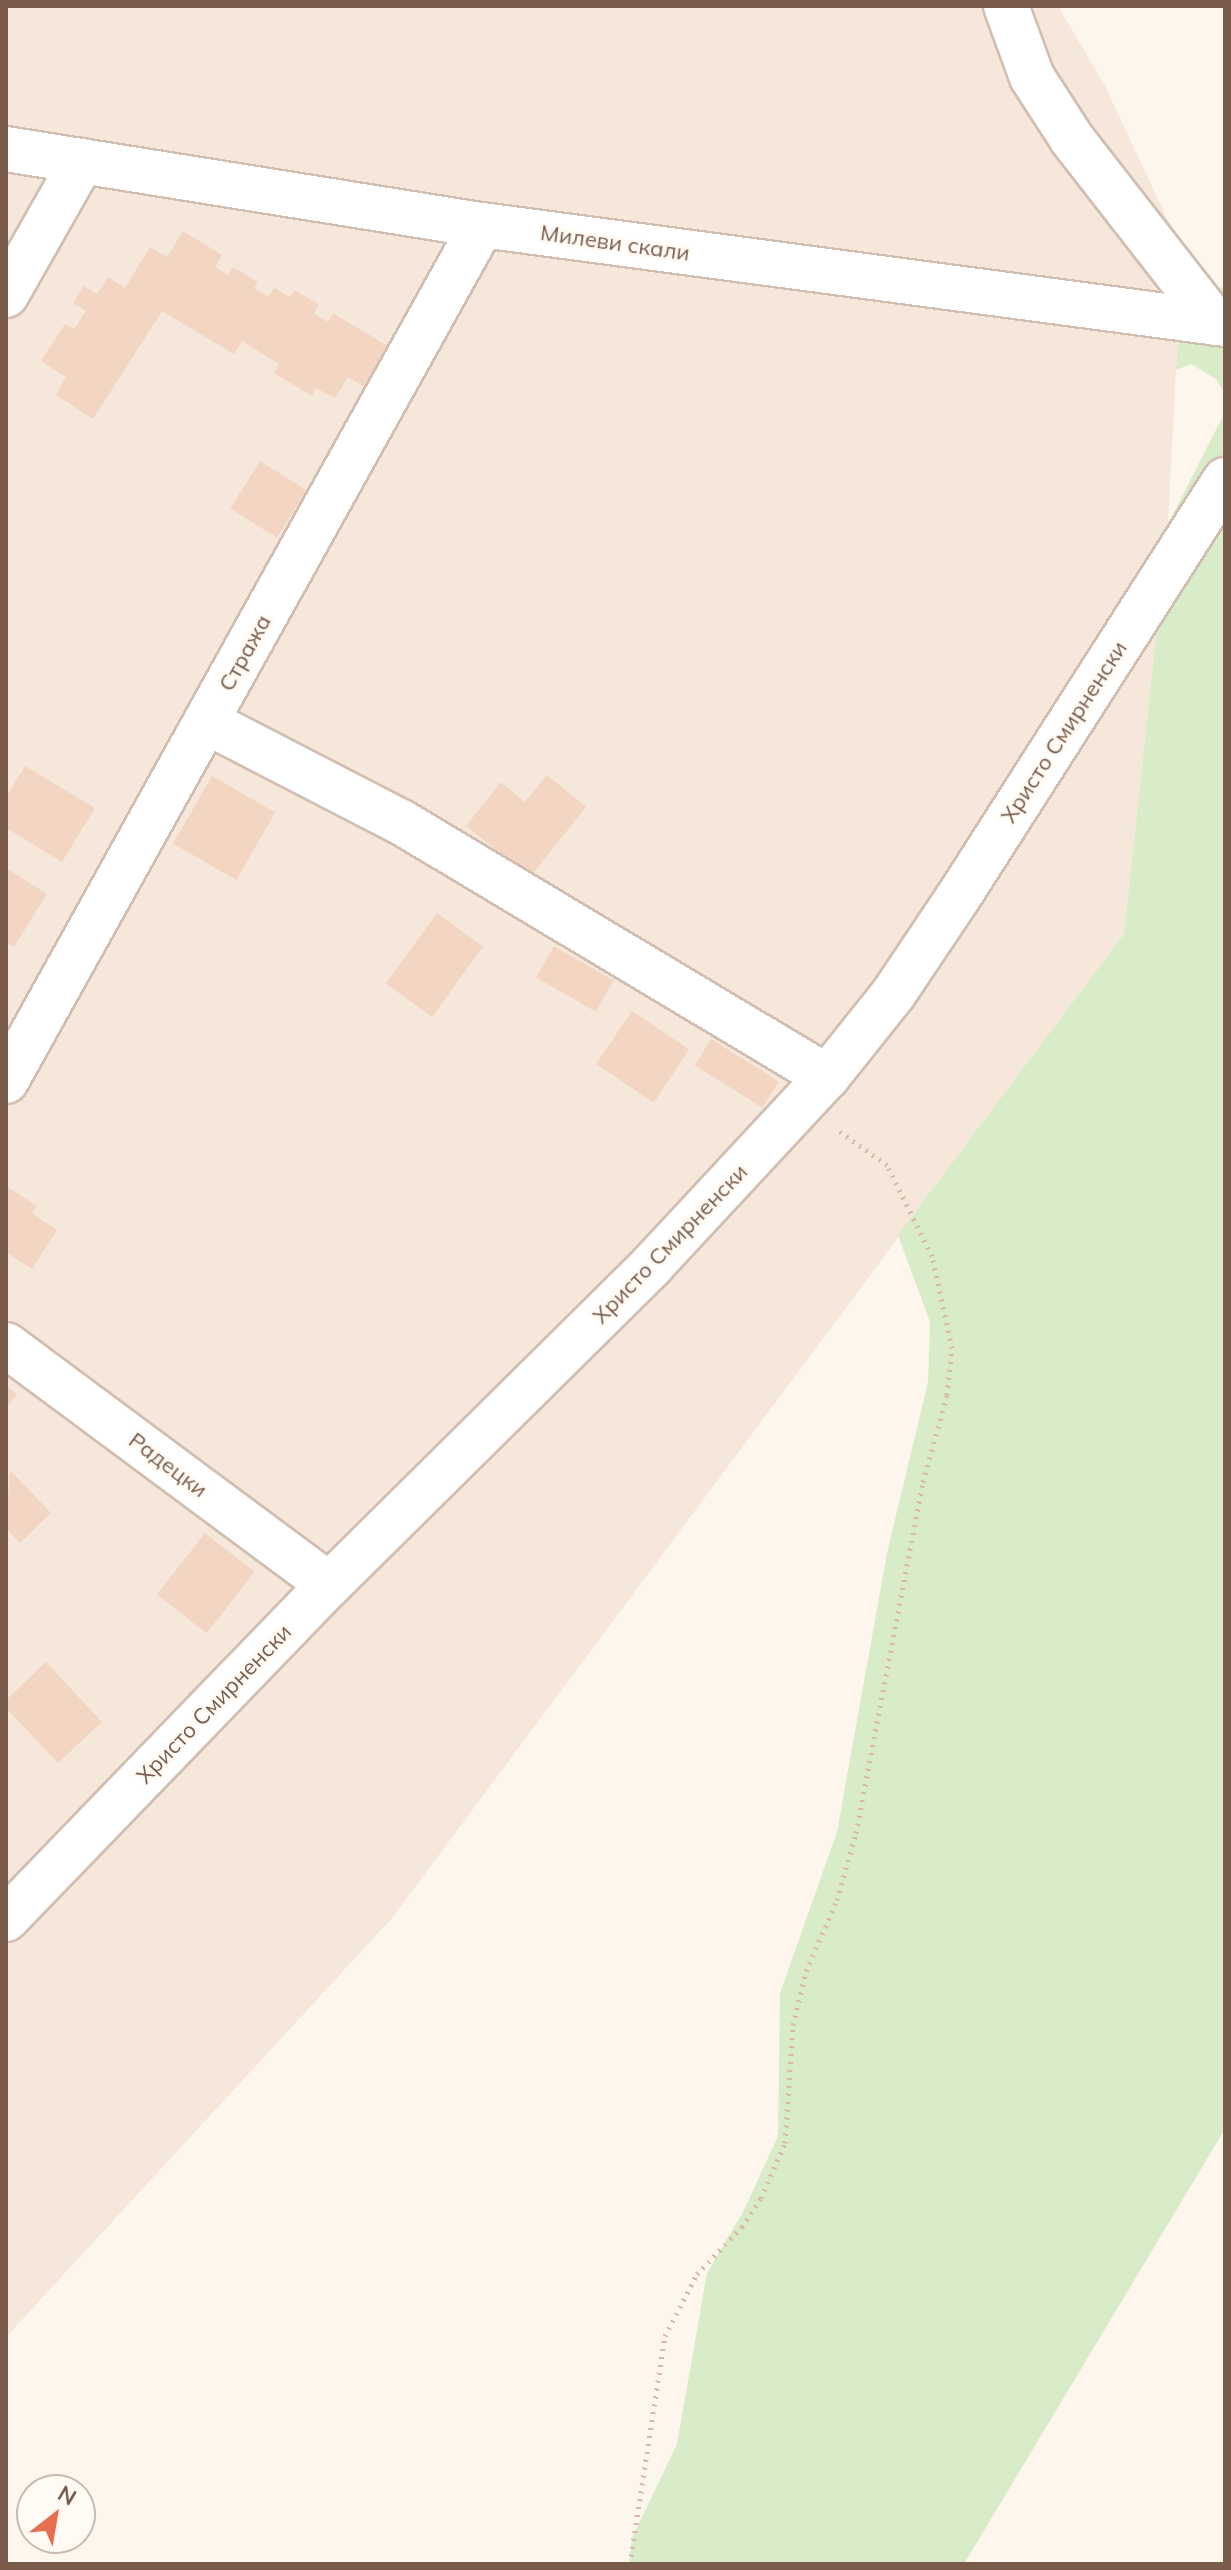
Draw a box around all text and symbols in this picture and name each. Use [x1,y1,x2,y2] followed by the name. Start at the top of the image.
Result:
[539,219,691,267] street label: Милеви скали
[213,610,277,696] street label: Стража
[995,636,1133,828] street label: Христо Смирненски
[587,1159,753,1329] street label: Христо Смирненски
[124,1427,212,1503] street label: Радецки
[131,1619,297,1789] street label: Христо Смирненски
[16,2474,96,2554] north arrow
[53,2479,82,2511] text: N

